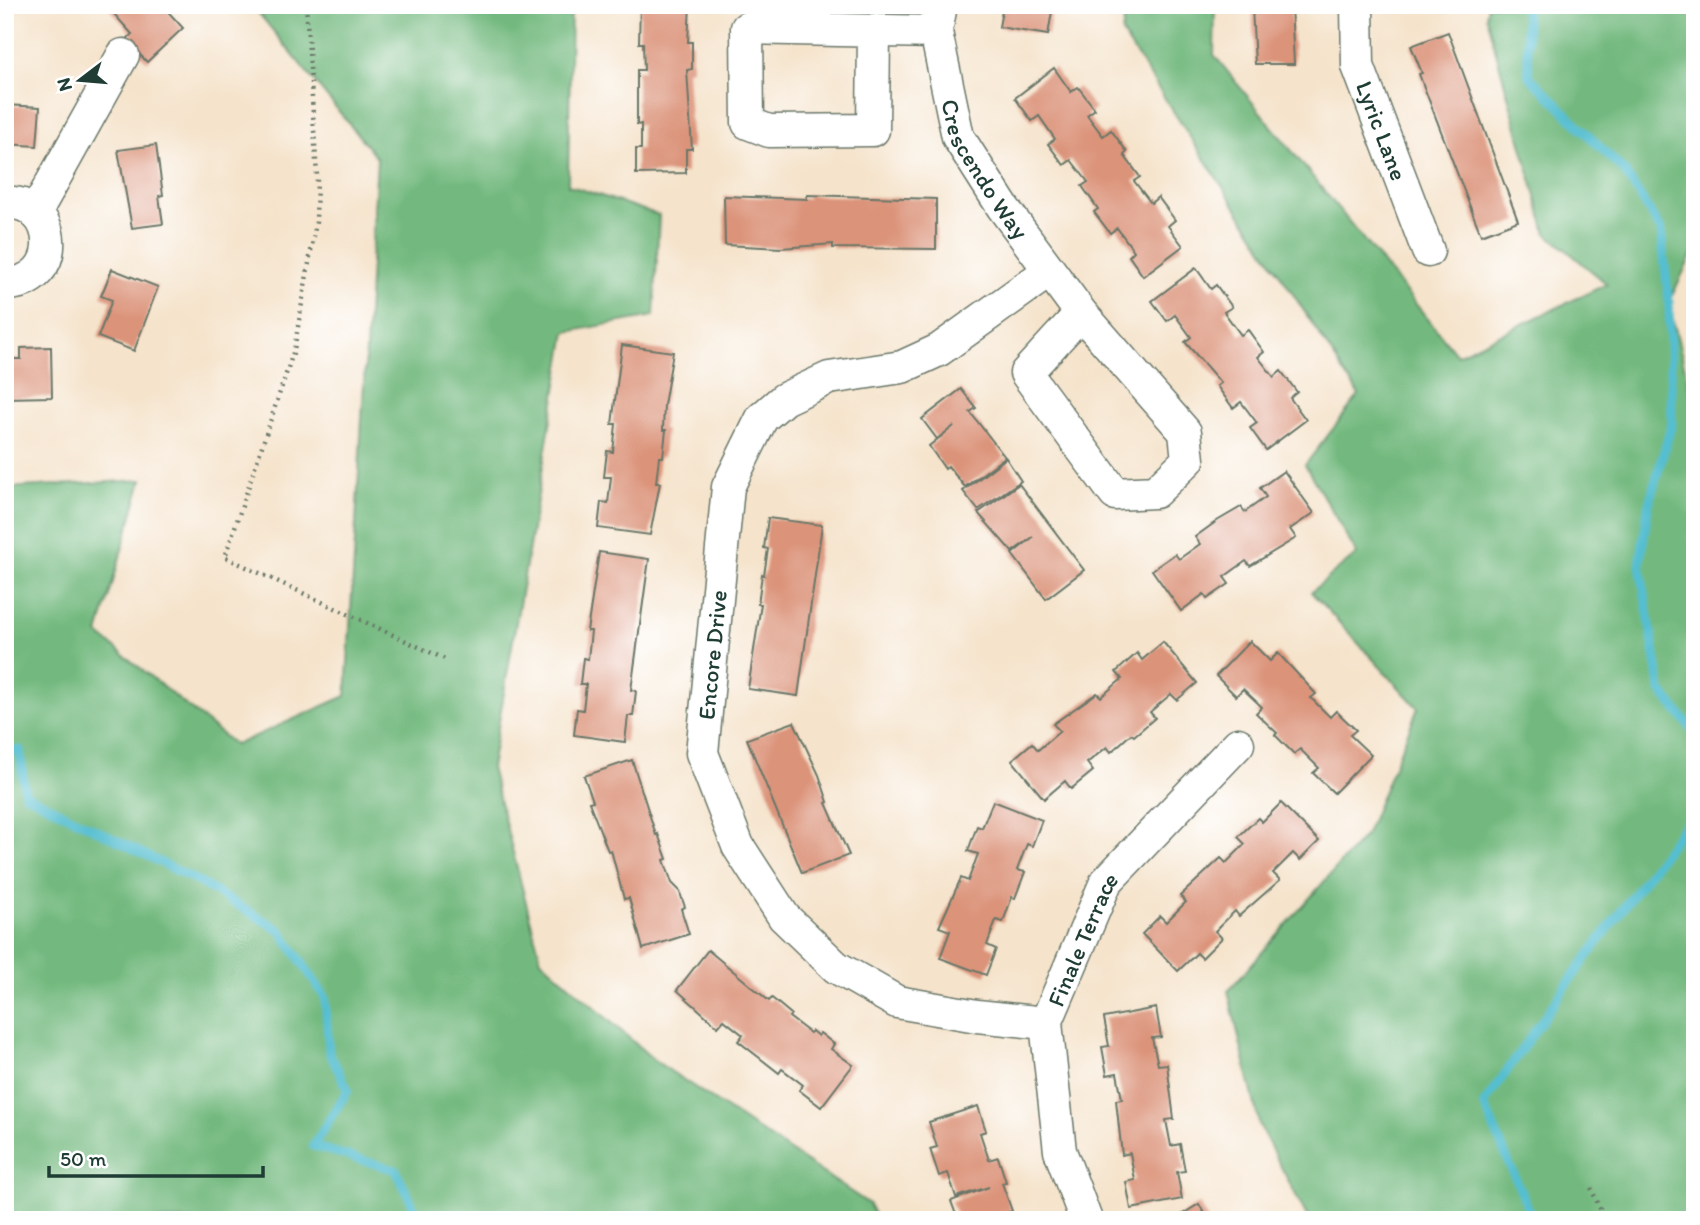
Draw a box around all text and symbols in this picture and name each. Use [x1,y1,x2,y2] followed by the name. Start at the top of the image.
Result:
[46,46,116,116] north arrow
[51,75,77,94] text: N
[1350,77,1414,184] street label: Lyric Lane
[936,97,1036,245] street label: Crescendo Way
[691,589,732,721] street label: Encore Drive
[1040,865,1123,1011] street label: Finale Terrace
[49,1134,262,1178] scale bar
[60,1146,107,1171] text: 50 m

